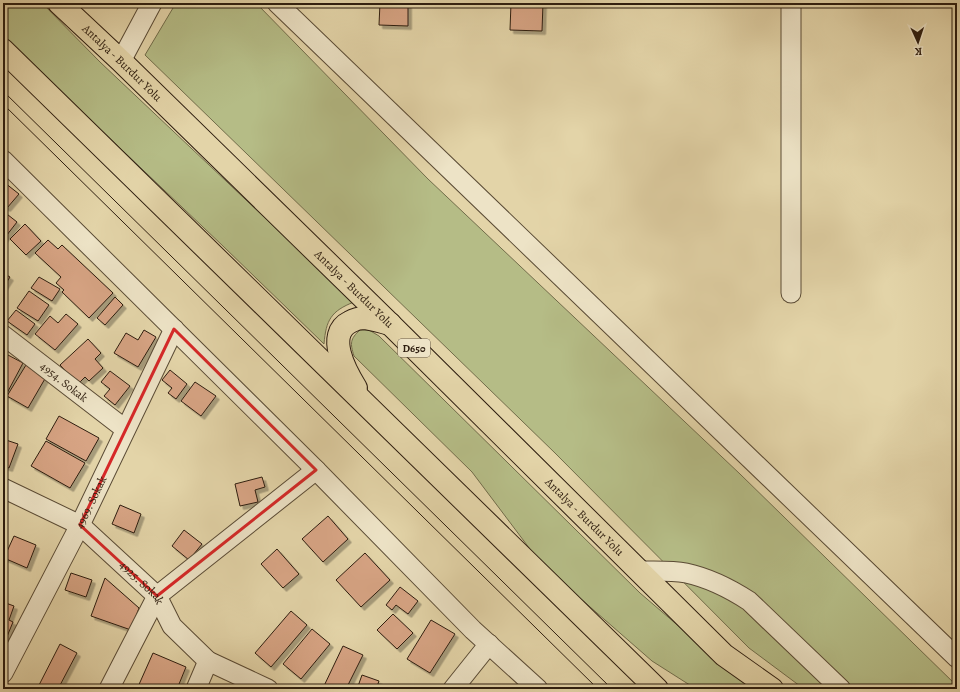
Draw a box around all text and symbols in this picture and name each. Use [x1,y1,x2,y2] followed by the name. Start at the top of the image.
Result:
[78,20,166,105] street label: Antalya - Burdur Yolu
[898,22,938,62] north arrow
[914,44,923,59] text: K
[310,246,398,332] street label: Antalya - Burdur Yolu
[398,339,430,357] road number: D650
[37,358,91,406] street label: 4954. Sokak
[71,473,110,532] street label: 4969. Sokak
[541,473,628,560] street label: Antalya - Burdur Yolu
[116,557,168,607] street label: 4925. Sokak

